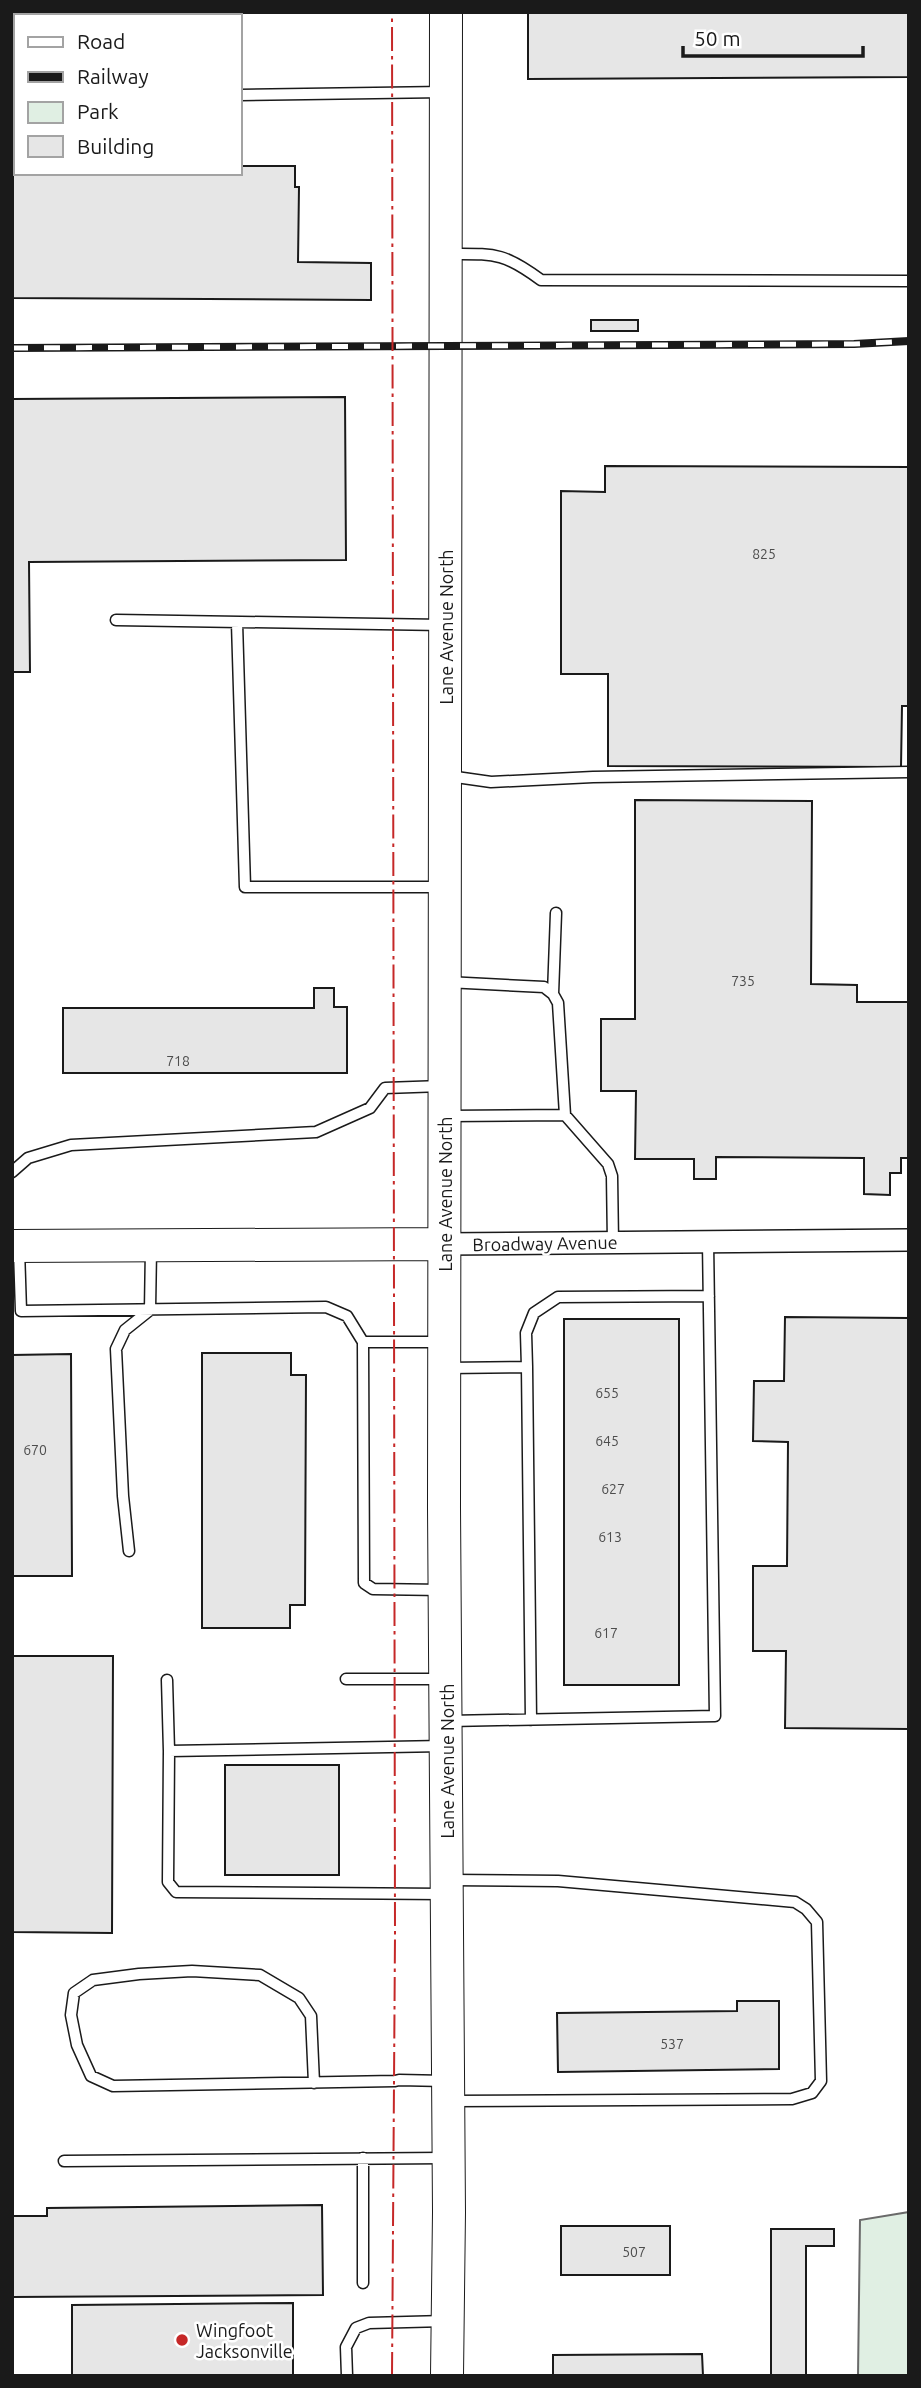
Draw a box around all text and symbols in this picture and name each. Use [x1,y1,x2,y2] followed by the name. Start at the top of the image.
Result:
[14,14,242,175] legend
[683,14,863,58] scale bar
[694,26,741,50] text: 50 m
[77,29,125,53] text: Road
[77,64,149,88] text: Railway
[77,99,119,123] text: Park
[77,134,154,158] text: Building
[752,546,776,562] house number: 825
[436,549,456,705] street label: Lane Avenue North
[731,973,755,989] house number: 735
[166,1053,190,1069] house number: 718
[435,1116,455,1272] street label: Lane Avenue North
[472,1232,618,1254] street label: Broadway Avenue
[595,1385,619,1401] house number: 655
[595,1433,619,1449] house number: 645
[23,1442,47,1458] house number: 670
[601,1481,625,1497] house number: 627
[598,1529,622,1545] house number: 613
[594,1625,618,1641] house number: 617
[437,1683,457,1839] street label: Lane Avenue North
[660,2036,684,2052] house number: 537
[622,2244,646,2260] house number: 507
[196,2320,293,2361] place label: Wingfoot Jacksonville
[174,2332,190,2348] marker: Wingfoot Jacksonville

